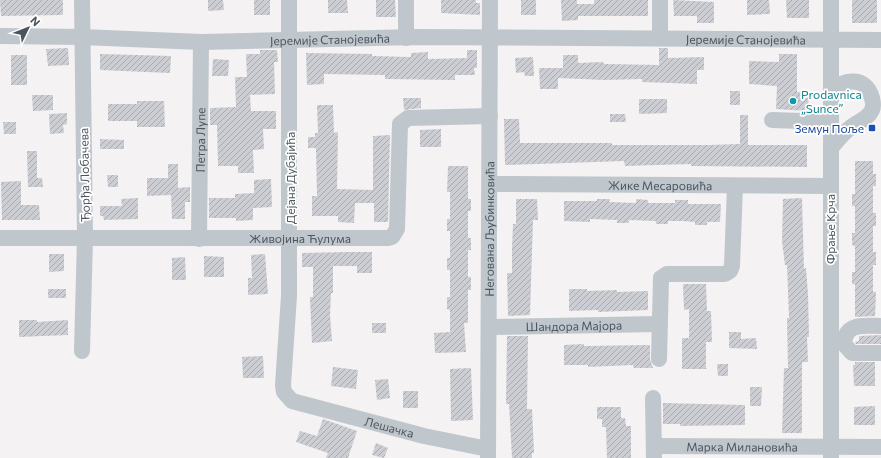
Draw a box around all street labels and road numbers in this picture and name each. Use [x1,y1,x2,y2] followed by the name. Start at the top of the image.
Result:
[270,31,390,48] street label: Јеремије Станојевића
[686,32,806,47] street label: Јеремије Станојевића
[193,107,207,173] street label: Петра Лупе
[76,128,92,222] street label: Ђорђа Лобачева
[283,132,297,224] street label: Дејана Дубајића
[482,161,496,297] street label: Негована Љубинковића
[608,178,712,192] street label: Жике Месаровића
[823,194,837,264] street label: Фрање Крча
[249,231,351,245] street label: Живојина Ћулума
[526,318,622,333] street label: Шандора Мајора
[363,414,416,440] street label: Лешачка
[686,439,798,454] street label: Марка Милановића

